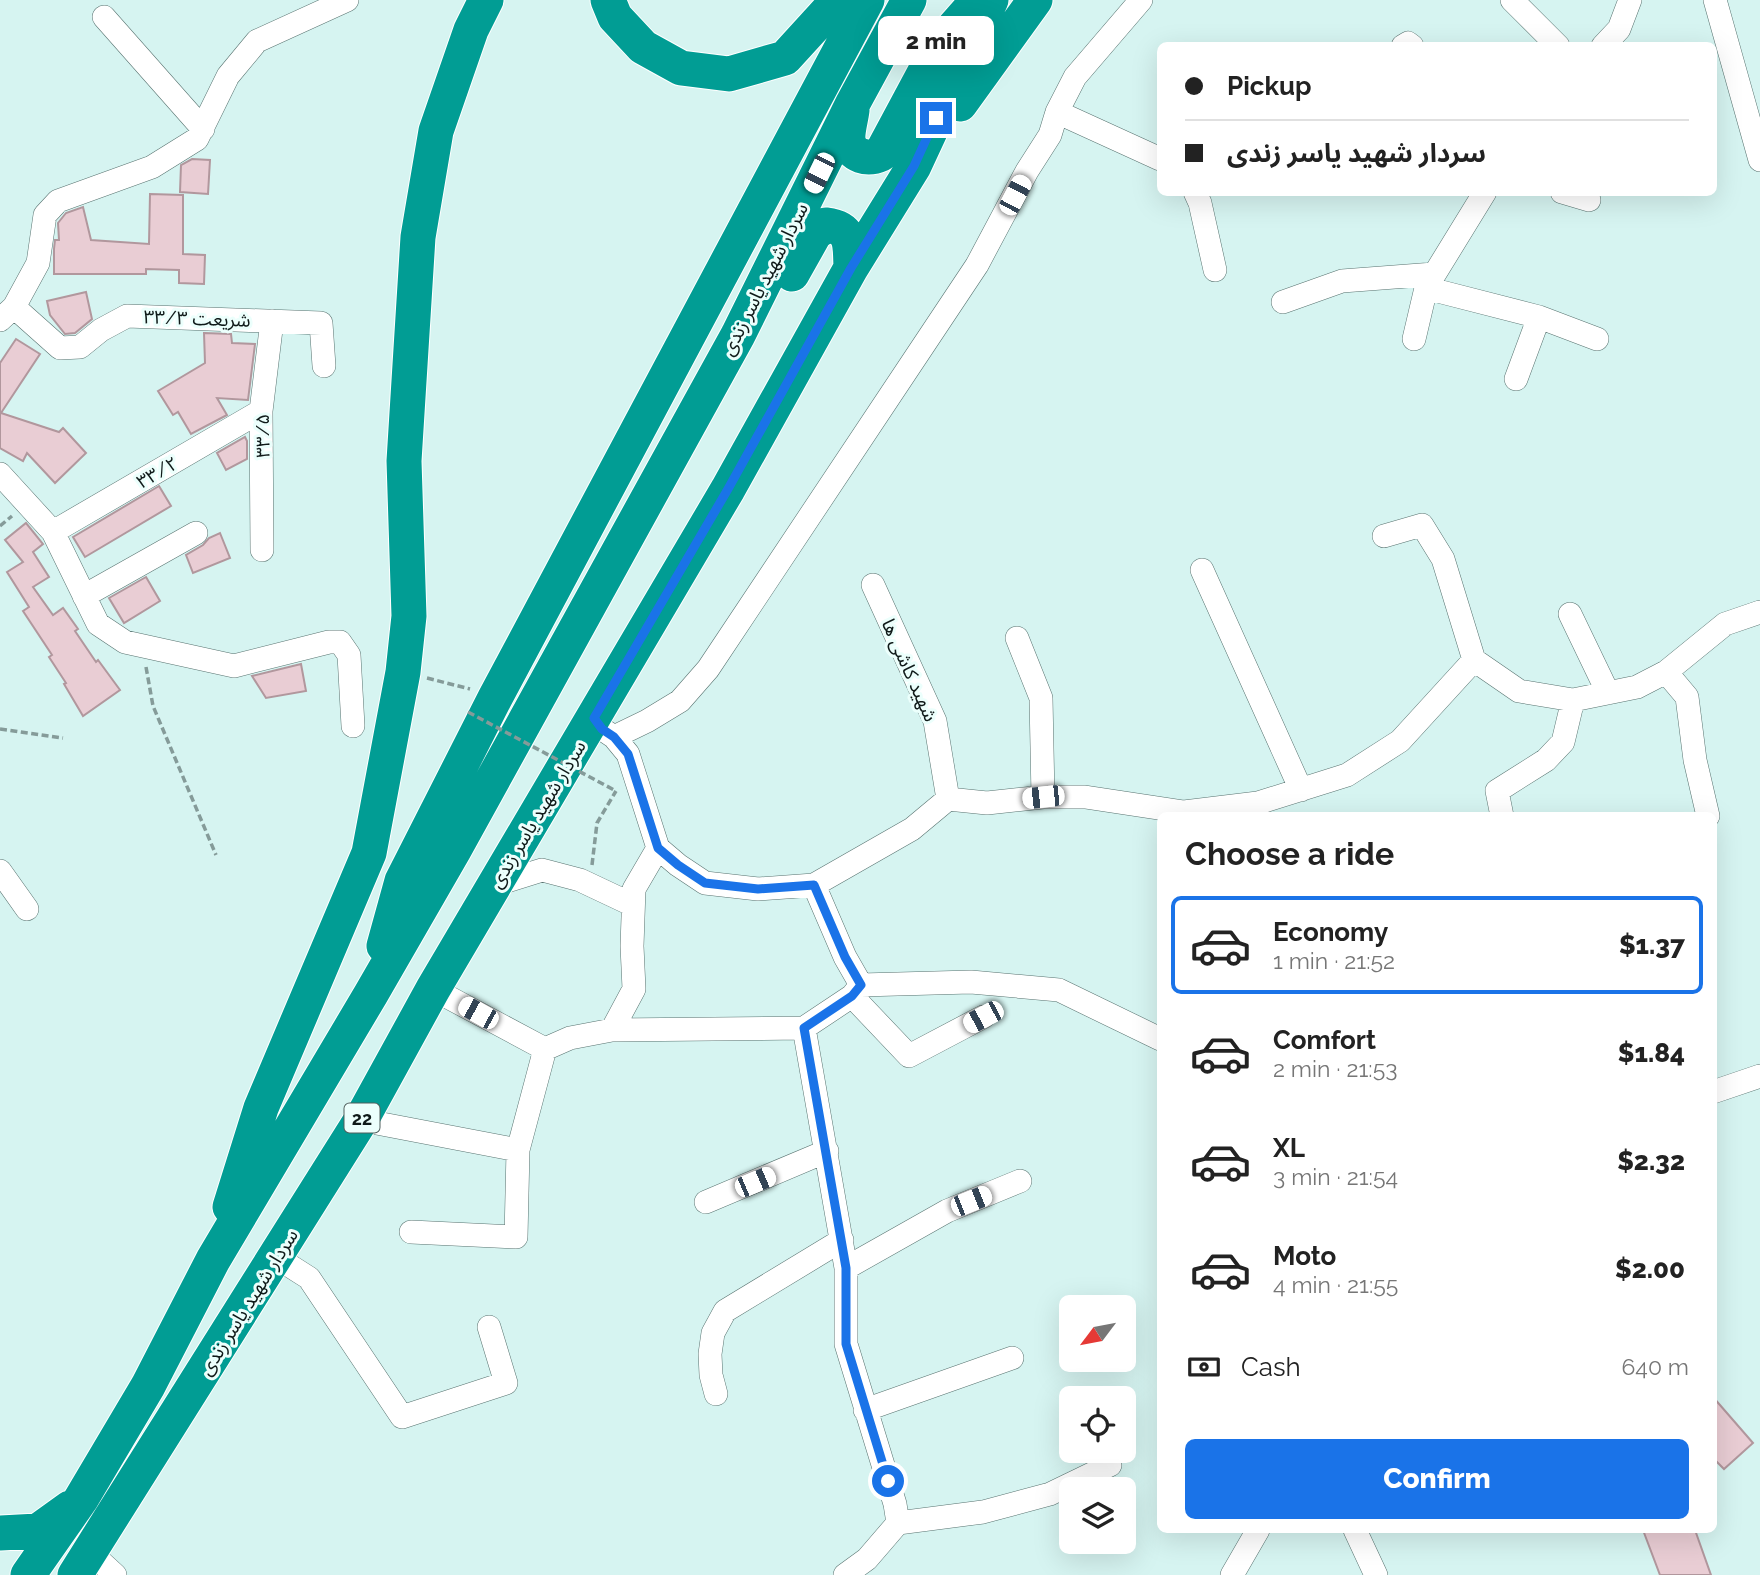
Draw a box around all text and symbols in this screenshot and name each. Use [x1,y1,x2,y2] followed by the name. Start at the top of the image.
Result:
[878,17,994,66] callout: 2 min
[906,27,966,54] text: 2 min
[1227,71,1312,101] text: Pickup
[920,102,952,134] route end
[1227,138,1486,168] text: سردار شهید یاسر زندی
[801,150,838,196] car
[996,172,1035,218] car
[716,199,813,359] street label: سردار شهید یاسر زندی
[143,305,251,332] street label: شریعت ۳۳/۳
[251,414,273,458] street label: ۳۳/۵
[132,451,182,493] street label: ۳۳/۲
[877,615,942,725] street label: شهید کاشی ها
[484,736,591,892] street label: سردار شهید یاسر زندی
[1022,784,1065,810] car
[1185,835,1394,872] text: Choose a ride
[1189,914,1252,977] icon: car
[1273,917,1388,947] text: Economy
[1619,930,1685,960] text: $1.37
[1273,947,1395,974] text: 1 min · 21:52
[455,994,502,1032] car
[960,998,1007,1036] car
[1189,1022,1252,1085] icon: car
[1273,1025,1376,1055] text: Comfort
[1618,1038,1685,1068] text: $1.84
[1273,1055,1397,1082] text: 2 min · 21:53
[344,1104,380,1133] road number: 22
[1189,1130,1252,1193] icon: car
[1273,1133,1305,1163] text: XL
[1617,1146,1685,1176] text: $2.32
[1273,1163,1398,1190] text: 3 min · 21:54
[732,1164,779,1200] car
[948,1183,995,1219] car
[194,1225,303,1380] street label: سردار شهید یاسر زندی
[1189,1238,1252,1301] icon: car
[1273,1241,1336,1271] text: Moto
[1615,1254,1685,1284] text: $2.00
[1273,1271,1398,1298] text: 4 min · 21:55
[1059,1295,1136,1372] north arrow
[1059,1295,1136,1554] map controls
[1185,1348,1223,1386] icon: cash
[1241,1352,1301,1382] text: Cash
[1621,1353,1689,1380] text: 640 m
[1059,1386,1136,1463] button: locate
[1185,1439,1689,1519] button: Confirm
[872,1465,904,1497] route start
[1059,1477,1136,1554] button: layers

